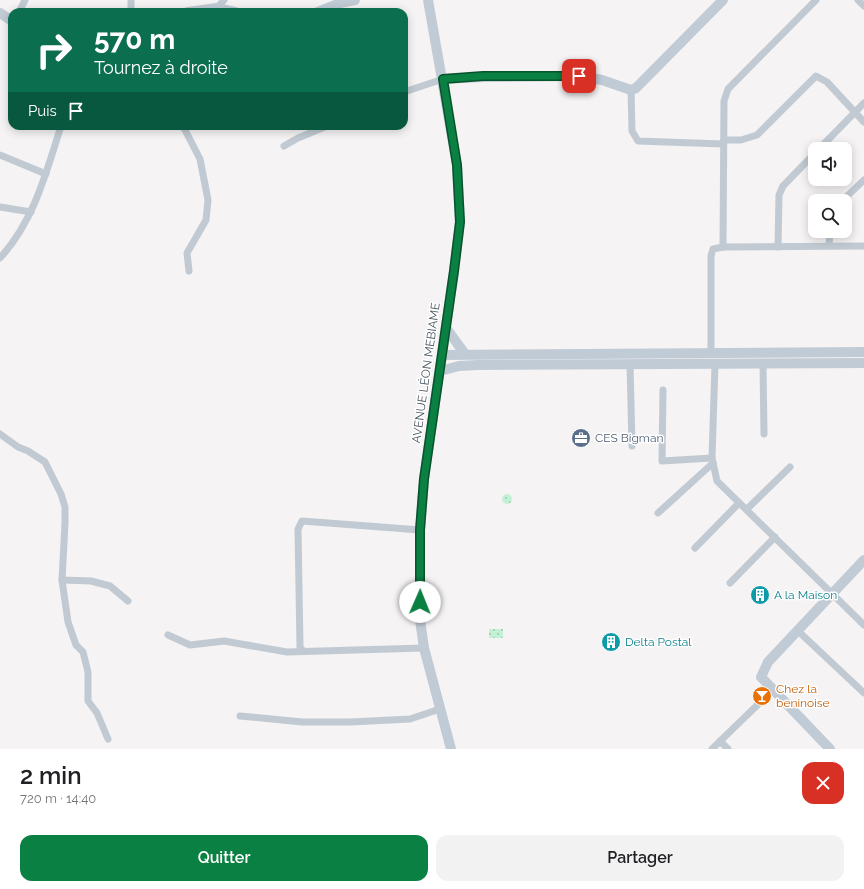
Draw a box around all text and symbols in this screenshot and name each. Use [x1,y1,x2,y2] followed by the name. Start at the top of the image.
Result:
[94,23,175,56] text: 570 m
[28,24,80,76] icon: right
[94,57,228,78] text: Tournez à droite
[562,59,596,93] pin
[568,65,590,87] icon: arrive
[65,100,87,122] icon: arrive
[28,102,57,120] text: Puis
[808,142,852,238] map controls
[808,142,852,186] button: sound
[808,194,852,238] button: search
[409,302,443,444] street label: AVENUE LÉON MEBIAME
[570,427,592,449] office icon: CES Bigman
[595,431,663,445] place label: CES Bigman
[399,581,441,623] position arrow
[749,584,771,606] building icon: A la Maison
[774,588,837,602] place label: A la Maison
[600,631,622,653] building icon: Delta Postal
[625,635,692,649] place label: Delta Postal
[776,682,830,710] place label: Chez la beninoise
[751,685,773,707] bar icon: Chez la beninoise
[20,761,82,790] text: 2 min
[802,762,844,804] button: close
[20,791,96,806] text: 720 m · 14:40
[20,835,428,881] button: Quitter
[436,835,844,881] button: Partager

